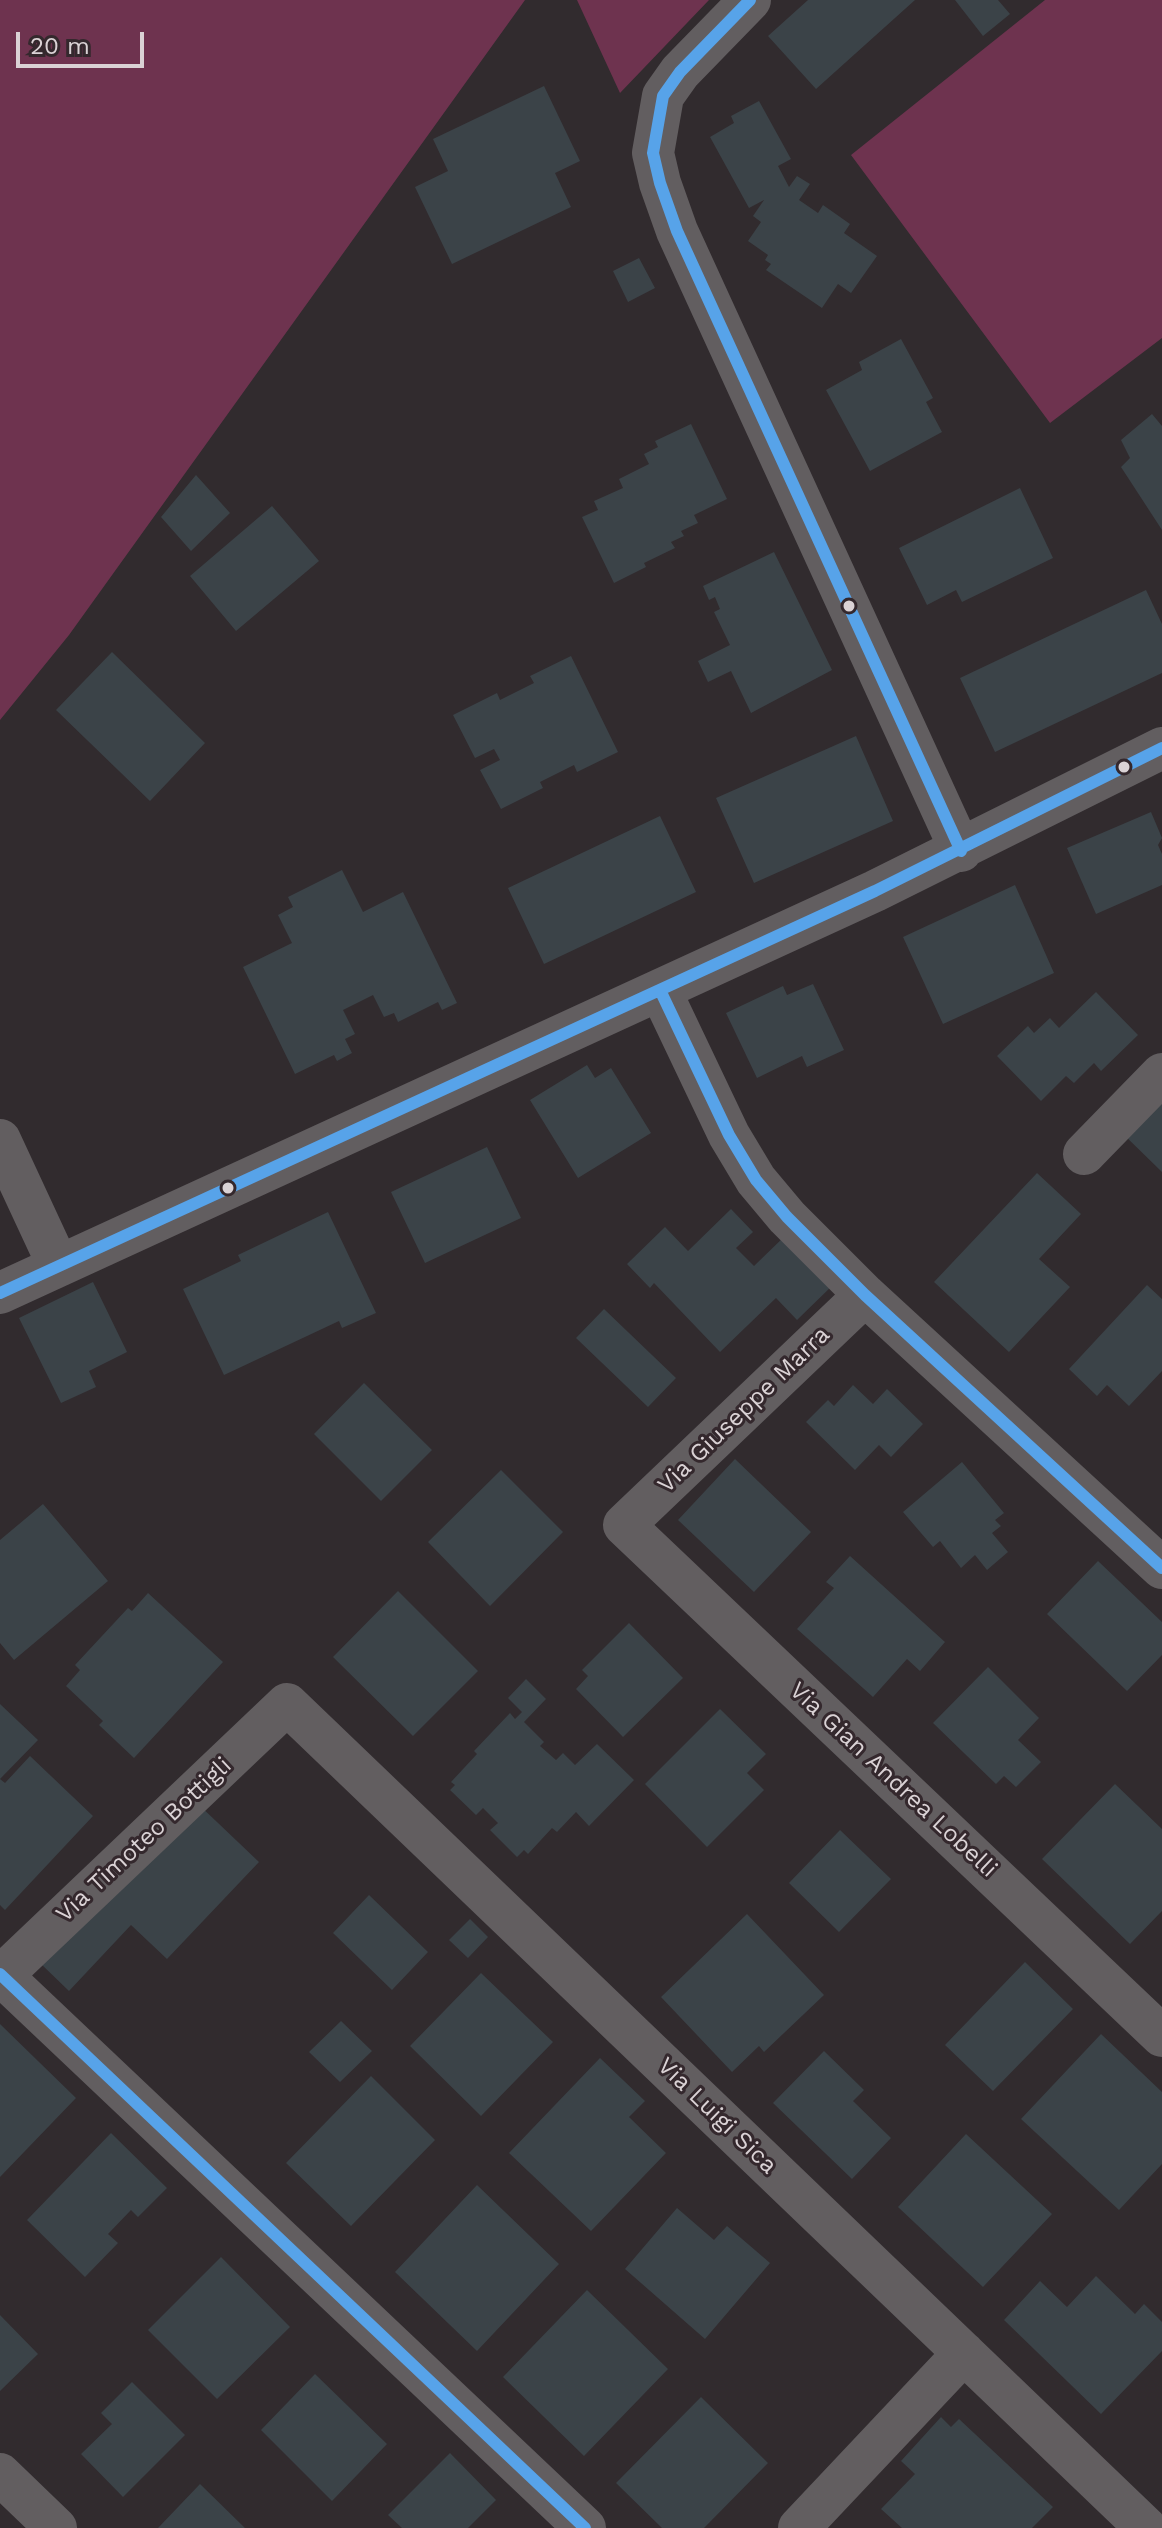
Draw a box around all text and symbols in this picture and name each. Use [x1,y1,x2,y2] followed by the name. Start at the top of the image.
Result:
[20,16,148,66] scale bar
[30,32,90,60] text: 20 m
[841,598,857,614] unlabelled marker
[1116,759,1132,775] unlabelled marker
[220,1180,236,1196] unlabelled marker
[652,1321,836,1499] street label: Via Giuseppe Marra
[783,1676,1003,1884] street label: Via Gian Andrea Lobelli
[50,1751,238,1929] street label: Via Timoteo Bottigli
[651,2052,783,2180] street label: Via Luigi Sica

